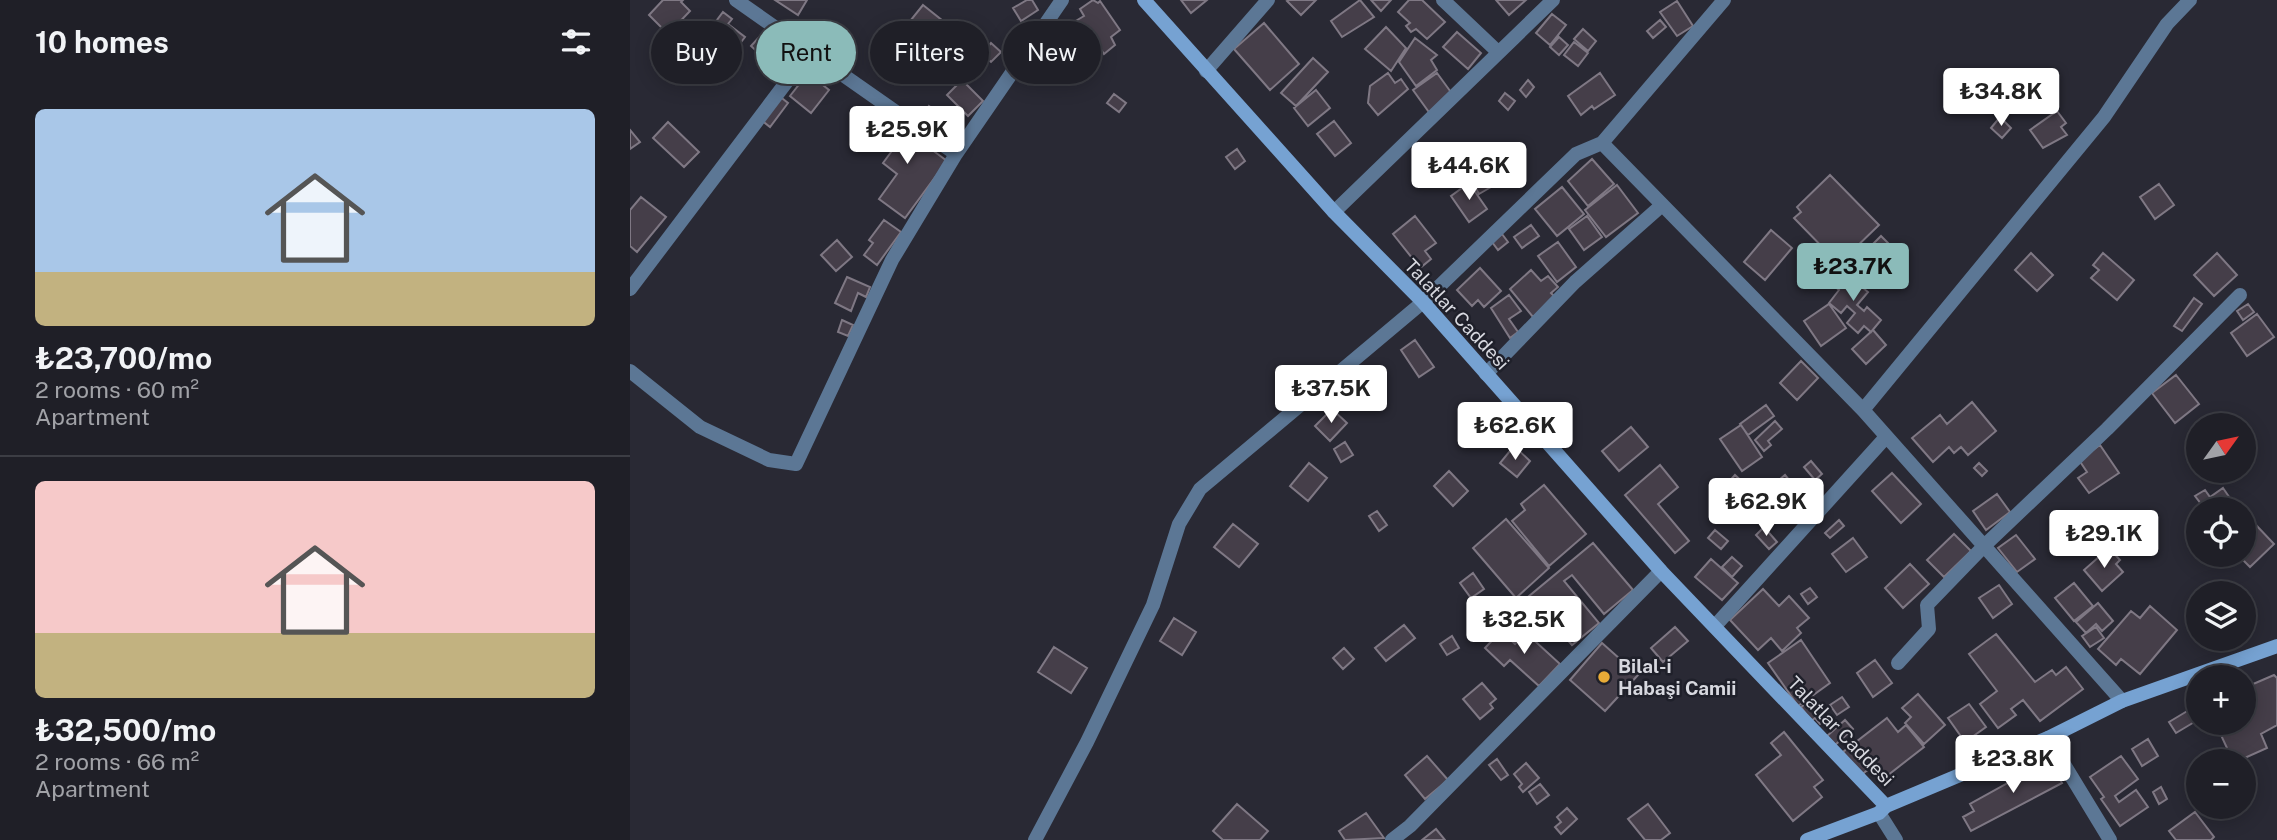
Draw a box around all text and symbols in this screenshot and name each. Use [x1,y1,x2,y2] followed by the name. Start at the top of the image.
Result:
[651,21,742,84] chip: Buy
[756,21,856,84] chip: Rent
[870,21,989,84] chip: Filters
[1003,21,1101,84] chip: New
[557,23,595,61] icon: filters
[35,24,169,60] text: 10 homes
[1944,68,2058,128] pin: ₺34.8K
[1959,77,2043,104] text: ₺34.8K
[850,106,964,166] pin: ₺25.9K
[865,115,949,142] text: ₺25.9K
[1412,142,1526,202] pin: ₺44.6K
[1427,151,1511,178] text: ₺44.6K
[252,155,378,281] icon: home
[1796,244,1910,303] pin: ₺23.7K
[1813,252,1893,279] text: ₺23.7K
[1400,254,1514,374] street label: Talatlar Caddesi
[35,340,212,376] text: ₺23,700/mo
[1274,366,1388,425] pin: ₺37.5K
[1291,374,1371,401] text: ₺37.5K
[35,376,199,403] text: 2 rooms · 60 m²
[1458,402,1572,462] pin: ₺62.6K
[35,403,150,430] text: Apartment
[1474,411,1556,438] text: ₺62.6K
[2186,413,2256,483] north arrow
[2186,413,2256,819] map controls
[1709,478,1823,538] pin: ₺62.9K
[1725,487,1807,514] text: ₺62.9K
[2186,497,2256,567] button: locate
[2047,510,2161,570] pin: ₺29.1K
[2065,519,2143,546] text: ₺29.1K
[252,527,378,653] icon: home
[2186,581,2256,651] button: layers
[1467,596,1581,656] pin: ₺32.5K
[1482,605,1566,632] text: ₺32.5K
[1618,655,1736,699] place label: Bilal-i Habaşi Camii
[2186,665,2256,735] button: +
[1596,669,1612,685] marker: Bilal-i Habaşi Camii
[1783,672,1899,790] street label: Talatlar Caddesi
[35,712,216,748] text: ₺32,500/mo
[1956,736,2070,795] pin: ₺23.8K
[1971,744,2055,771] text: ₺23.8K
[35,748,199,775] text: 2 rooms · 66 m²
[2186,749,2256,819] button: −
[35,775,150,802] text: Apartment

